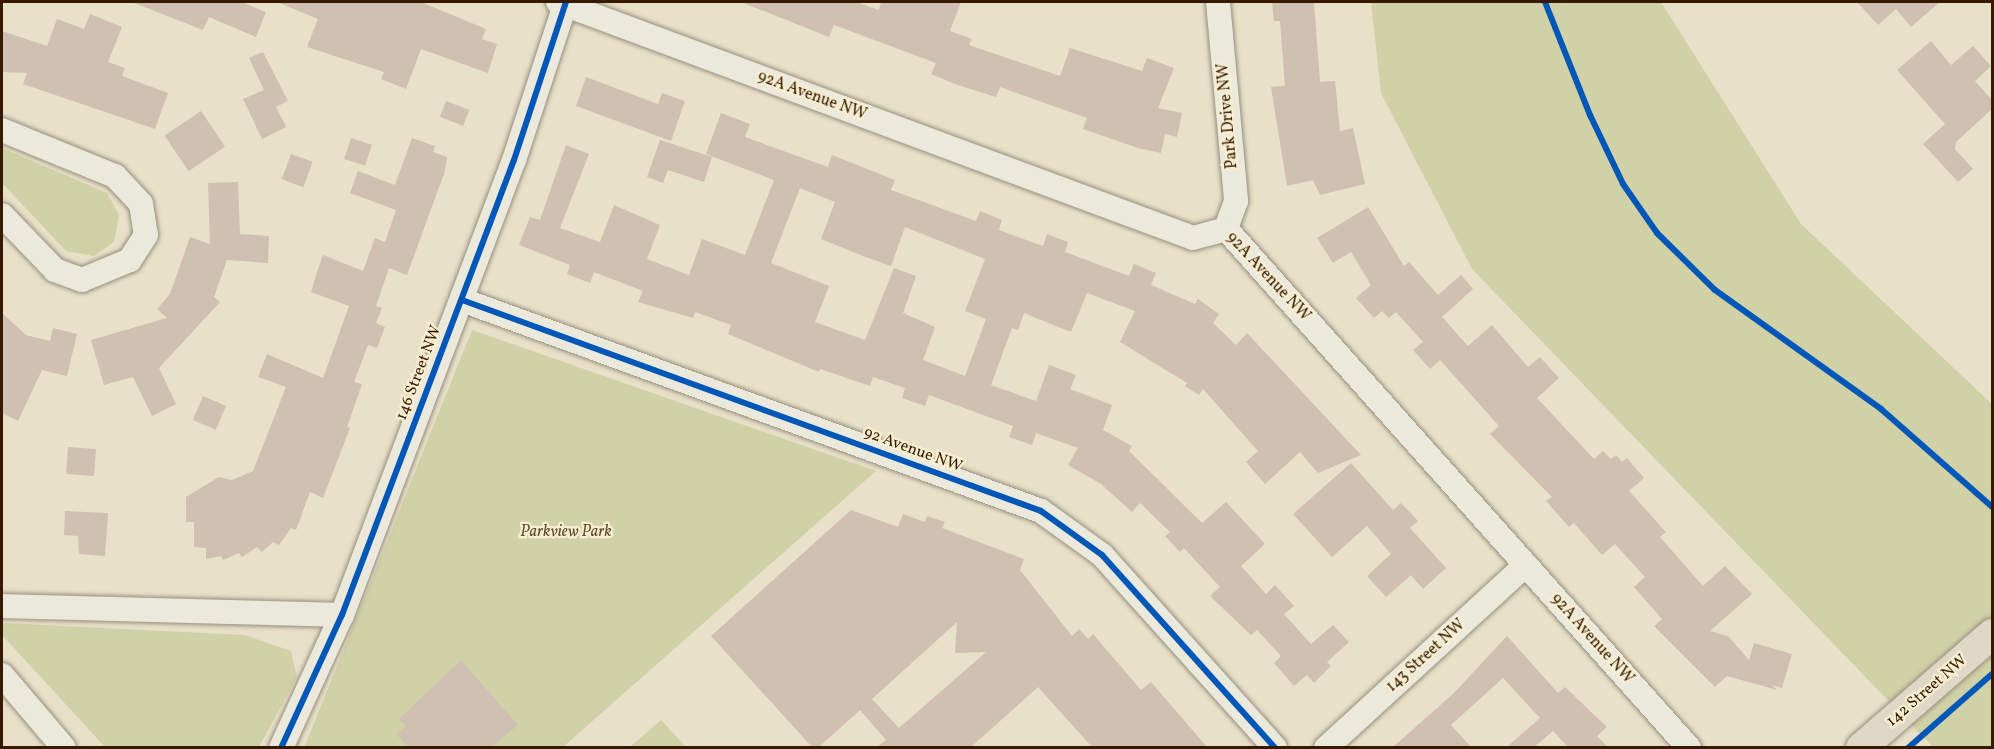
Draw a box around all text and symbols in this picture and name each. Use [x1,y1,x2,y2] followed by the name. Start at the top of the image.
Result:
[1214,62,1242,170] street label: Park Drive NW
[755,67,869,125] street label: 92A Avenue NW
[1222,228,1314,326] street label: 92A Avenue NW
[392,323,446,423] street label: 146 Street NW
[861,423,965,477] street label: 92 Avenue NW
[520,522,612,542] park label: Parkview Park
[1546,590,1638,688] street label: 92A Avenue NW
[1383,616,1469,696] street label: 143 Street NW
[1883,651,1971,731] street label: 142 Street NW

